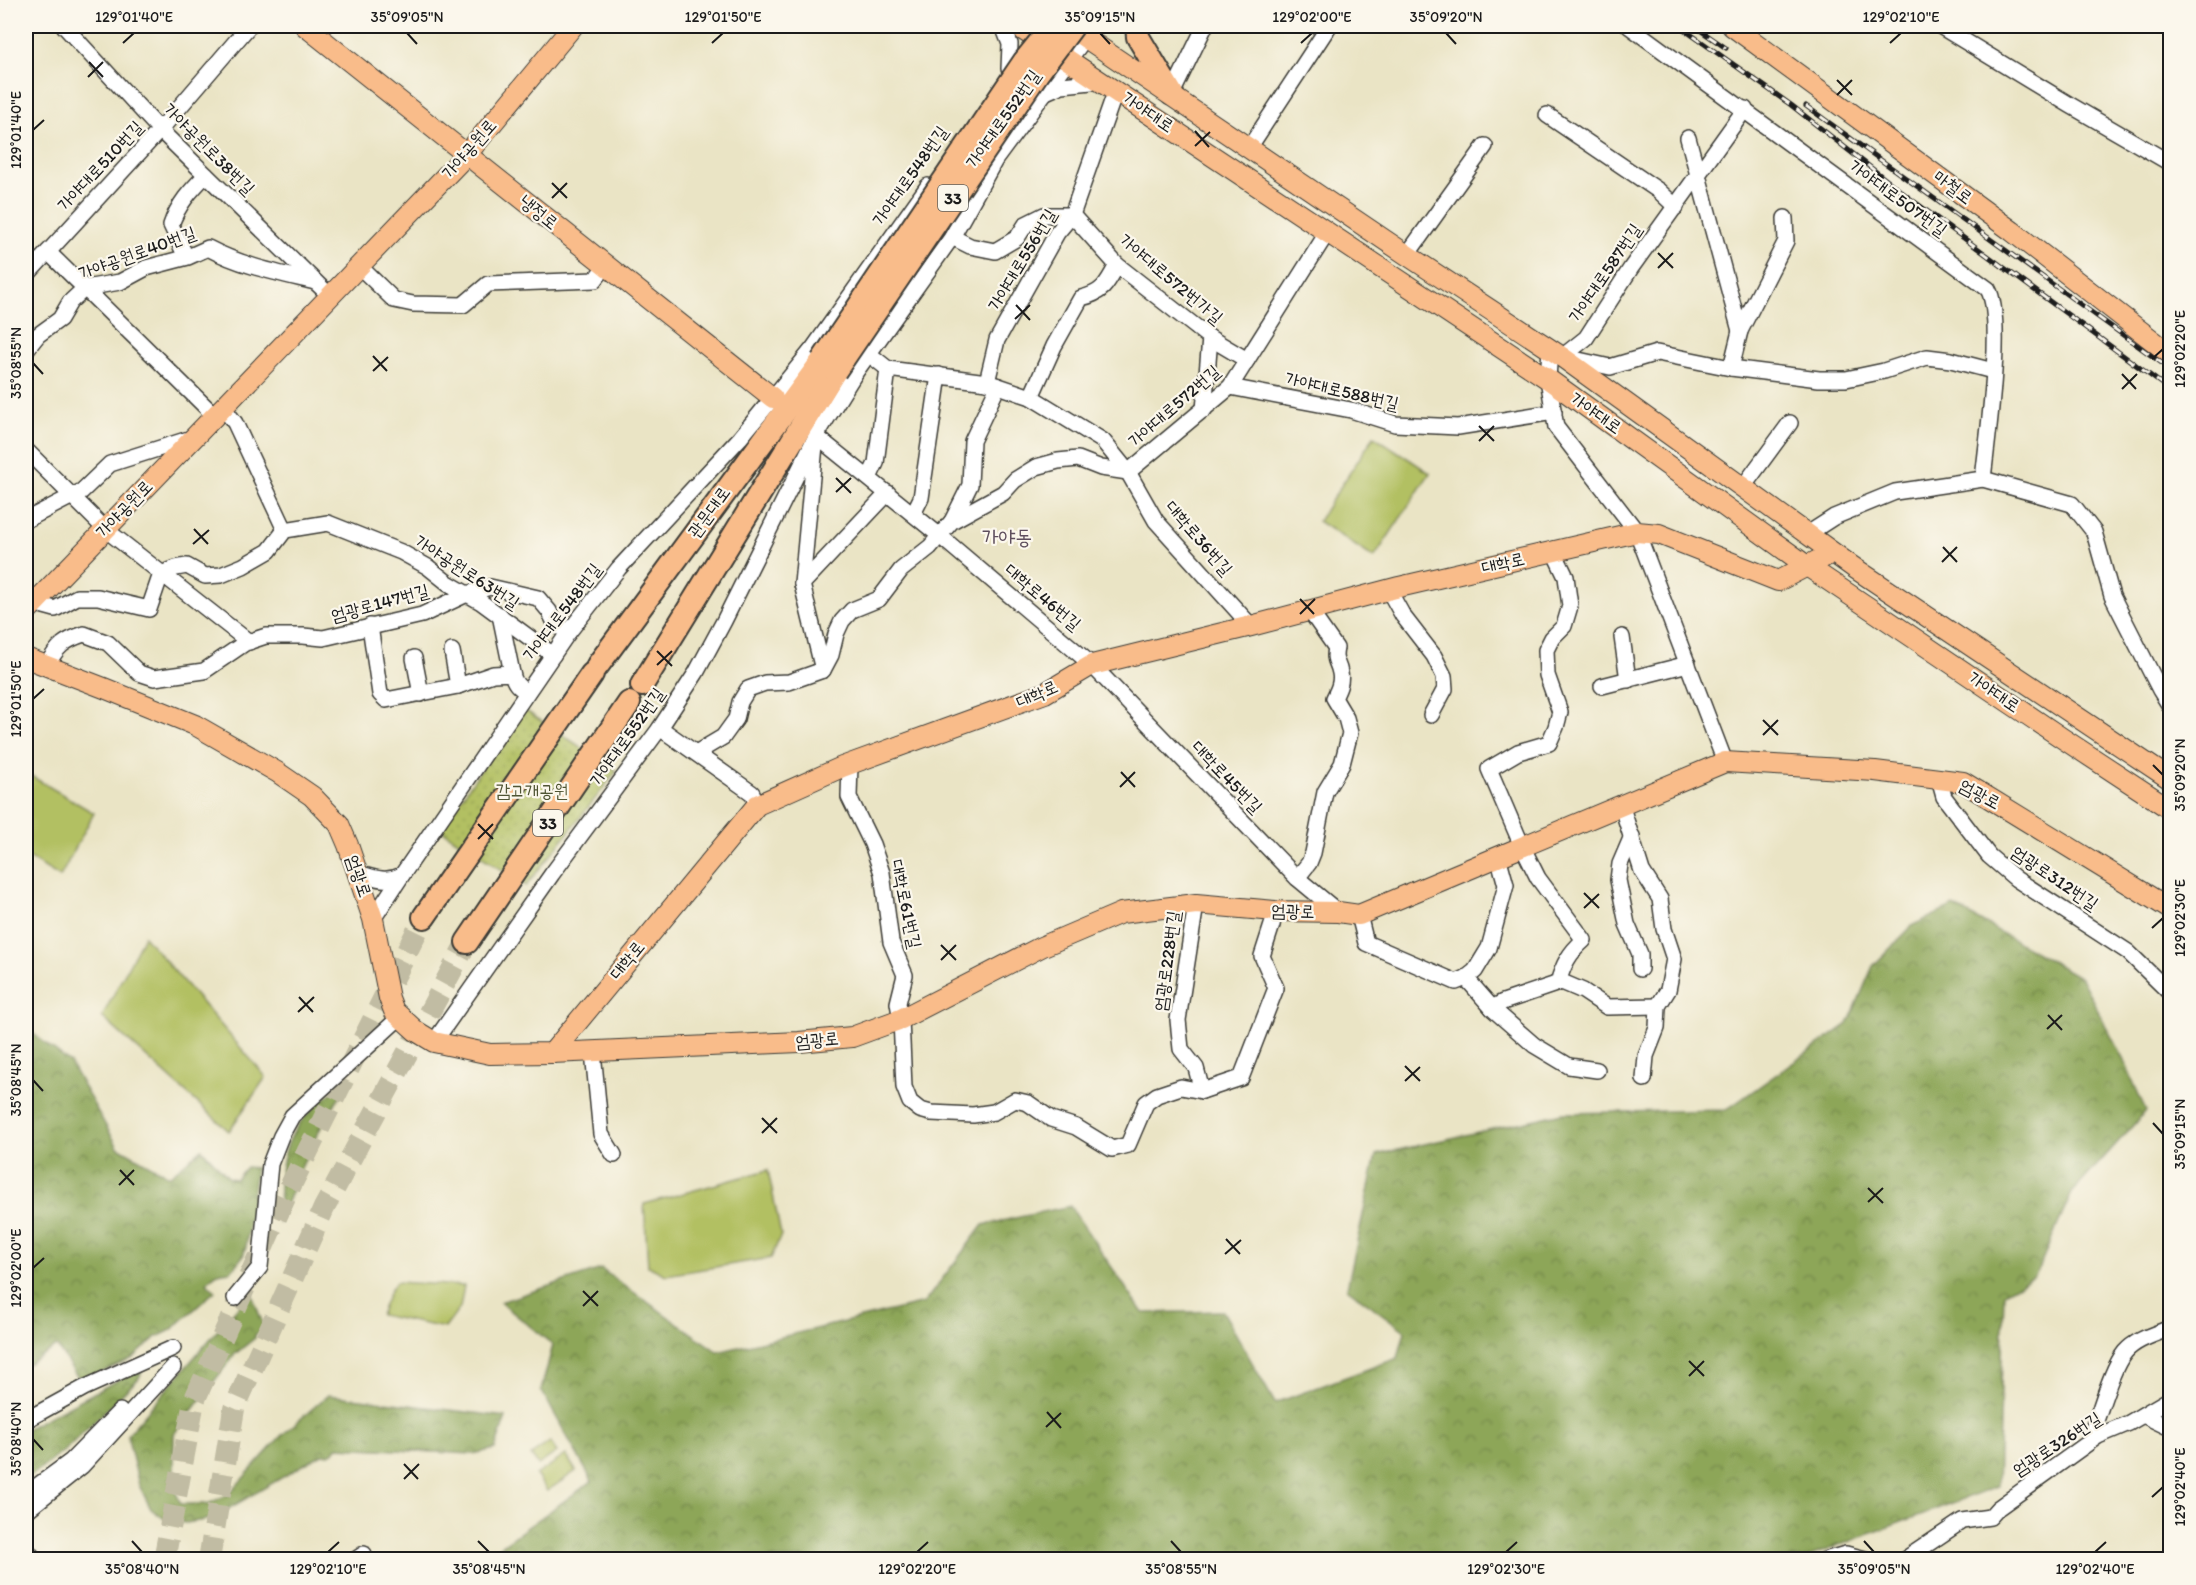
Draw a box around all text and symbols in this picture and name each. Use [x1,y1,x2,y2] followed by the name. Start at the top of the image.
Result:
[95,8,173,26] text: 129°01'40"E
[370,8,444,26] text: 35°09'05"N
[685,8,761,26] text: 129°01'50"E
[1065,8,1135,26] text: 35°09'15"N
[1272,8,1352,26] text: 129°02'00"E
[1409,8,1483,26] text: 35°09'20"N
[1863,8,1940,26] text: 129°02'10"E
[961,65,1045,173] street label: 가야대로552번길
[1118,87,1178,137] street label: 가야대로
[7,91,25,169] text: 129°01'40"E
[158,98,260,200] street label: 가야공원로38번길
[437,114,501,184] street label: 가야공원로
[52,116,148,216] street label: 가야대로510번길
[867,121,953,230] street label: 가야대로548번길
[1844,155,1952,241] street label: 가야대로507번길
[1929,165,1977,209] street label: 마철로
[938,185,968,211] road number: 33
[515,190,563,234] street label: 냉정로
[983,204,1061,315] street label: 가야대로556번길
[1564,219,1647,327] street label: 가야대로587번길
[75,221,199,284] street label: 가야공원로40번길
[1114,229,1228,329] street label: 가야대로572번가길
[2171,310,2189,388] text: 129°02'20"E
[7,327,25,399] text: 35°08'55"N
[1123,360,1225,452] street label: 가야대로572번길
[1283,367,1402,415] street label: 가야대로588번길
[1566,387,1626,439] street label: 가야대로
[91,475,157,543] street label: 가야공원로
[683,482,735,542] street label: 관문대로
[1161,496,1238,580] street label: 대학로36번길
[982,524,1032,549] district label: 가야동
[410,530,524,614] street label: 가야공원로63번길
[1479,547,1527,579] street label: 대학로
[518,558,606,665] street label: 가야대로548번길
[1000,559,1086,636] street label: 대학로46번길
[329,579,432,627] street label: 엄광로147번길
[7,661,25,737] text: 129°01'50"E
[1964,667,2024,717] street label: 가야대로
[1013,675,1061,713] street label: 대학로
[585,683,669,791] street label: 가야대로552번길
[1187,736,1267,818] street label: 대학로45번길
[2171,738,2189,812] text: 35°09'20"N
[1956,774,2004,814] street label: 엄광로
[496,780,568,802] park label: 감고개공원
[533,810,563,836] road number: 33
[2007,841,2103,915] street label: 엄광로312번길
[342,852,376,900] street label: 엄광로
[886,858,926,951] street label: 대학로61번길
[2171,879,2189,957] text: 129°02'30"E
[1271,899,1315,923] street label: 엄광로
[1149,909,1185,1013] street label: 엄광로228번길
[605,936,649,984] street label: 대학로
[794,1027,840,1053] street label: 엄광로
[7,1043,25,1117] text: 35°08'45"N
[2171,1099,2189,1169] text: 35°09'15"N
[7,1228,25,1308] text: 129°02'00"E
[7,1402,25,1476] text: 35°08'40"N
[2009,1407,2106,1481] street label: 엄광로326번길
[2171,1447,2189,1527] text: 129°02'40"E
[105,1560,179,1578] text: 35°08'40"N
[290,1560,367,1578] text: 129°02'10"E
[452,1560,526,1578] text: 35°08'45"N
[878,1560,956,1578] text: 129°02'20"E
[1145,1560,1217,1578] text: 35°08'55"N
[1467,1560,1545,1578] text: 129°02'30"E
[1837,1560,1911,1578] text: 35°09'05"N
[2055,1560,2135,1578] text: 129°02'40"E

